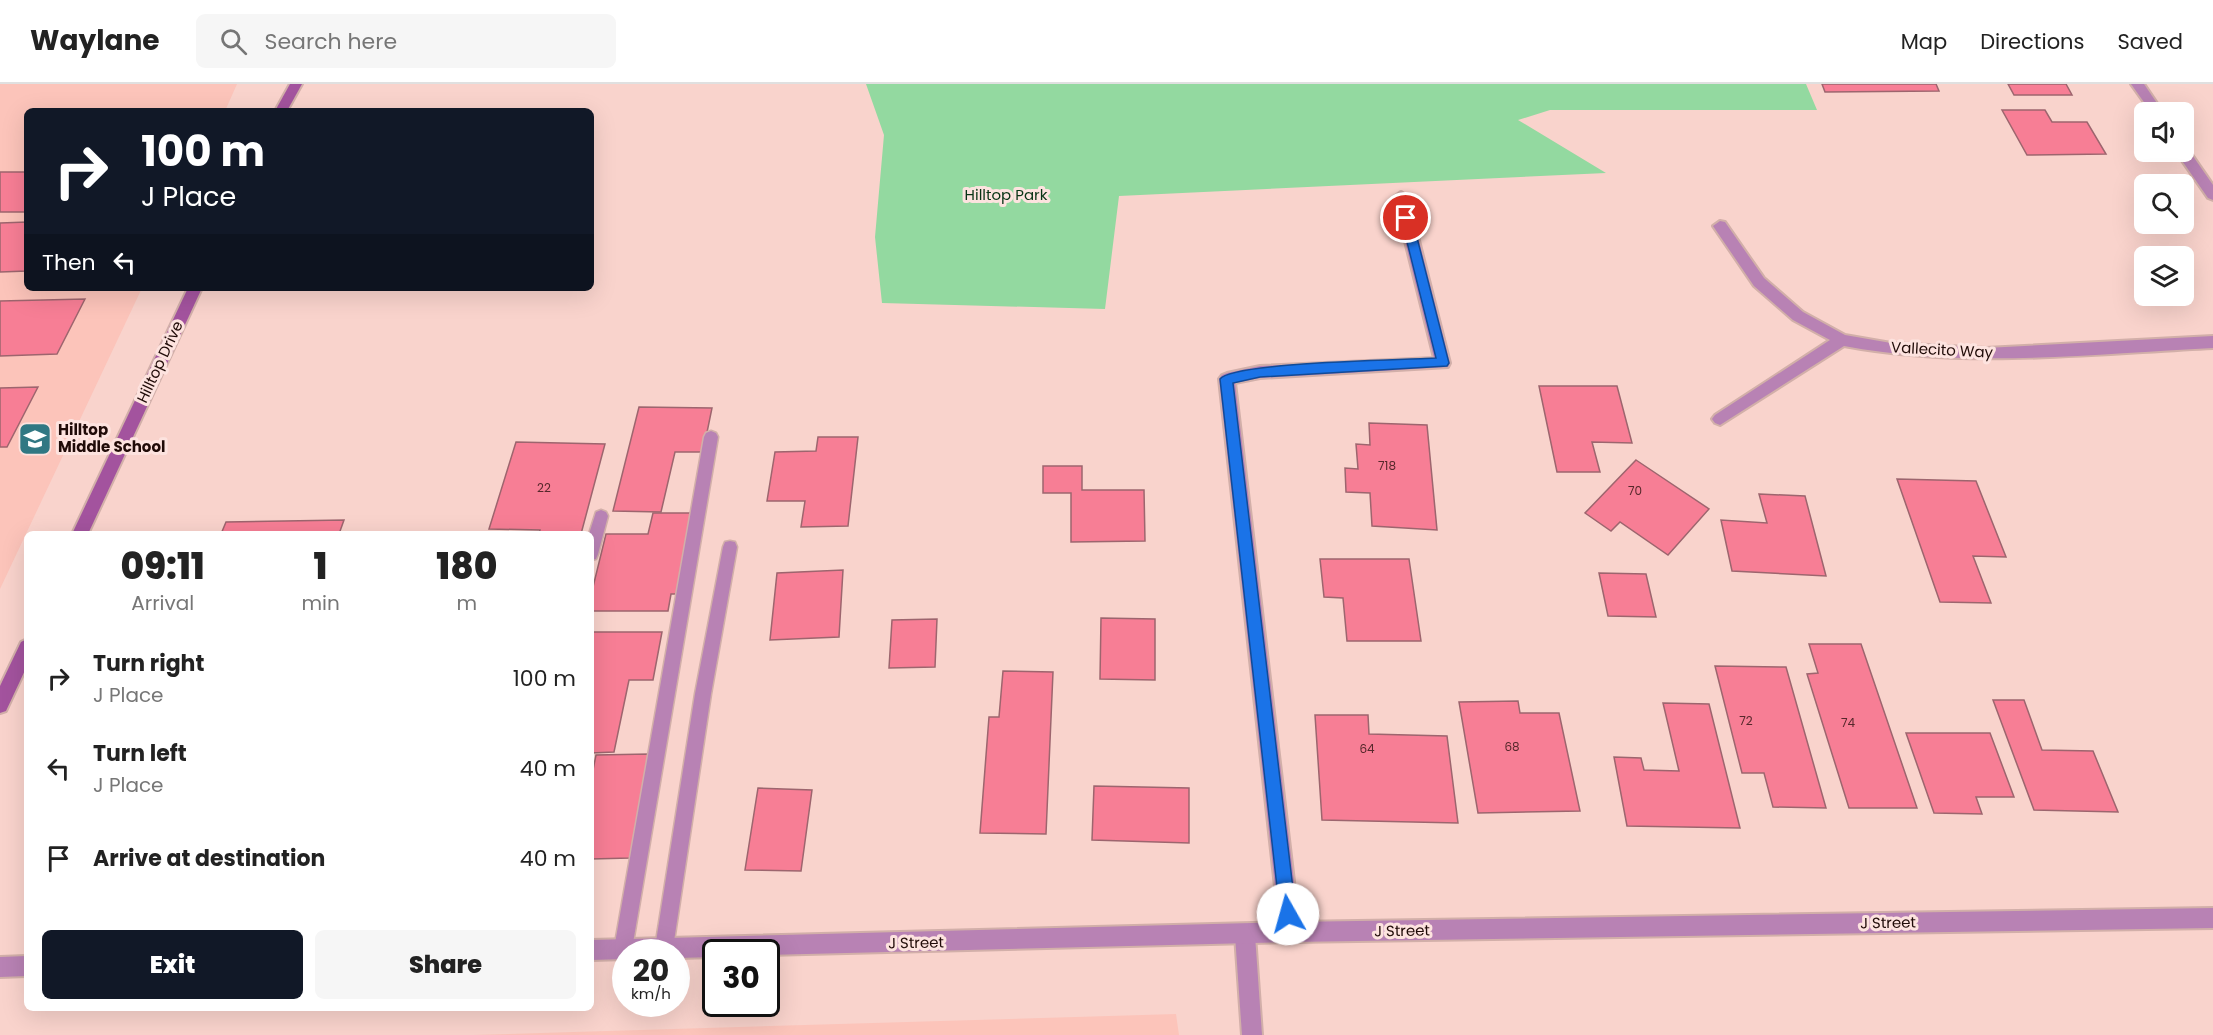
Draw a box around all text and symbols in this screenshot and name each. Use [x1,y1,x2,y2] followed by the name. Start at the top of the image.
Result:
[196,14,616,68] search box
[30,21,160,60] text: Waylane
[217,25,250,58] icon: search
[265,26,397,57] text: Search here
[1901,27,1947,56] text: Map
[1980,27,2084,56] text: Directions
[2117,27,2183,56] text: Saved
[2134,102,2194,306] map controls
[2134,102,2194,162] button: sound
[141,122,265,181] text: 100 m
[42,132,120,210] icon: right
[2134,174,2194,234] button: search
[141,178,236,215] text: J Place
[965,184,1048,205] park label: Hilltop Park
[1380,192,1431,243] pin
[1389,201,1422,234] icon: arrive
[108,246,141,279] icon: left
[2134,246,2194,306] button: layers
[42,247,96,278] text: Then
[131,317,188,406] street label: Hilltop Drive
[1891,336,1994,363] street label: Vallecito Way
[58,419,165,457] place label: Hilltop Middle School
[17,421,53,457] school or university icon: Hilltop Middle School
[1378,457,1396,474] house number: 718
[537,479,551,496] house number: 22
[1628,482,1642,499] house number: 70
[121,541,205,592] text: 09:11
[314,541,328,592] text: 1
[436,541,497,592] text: 180
[131,589,194,617] text: Arrival
[301,589,340,617] text: min
[457,589,477,617] text: m
[93,648,204,679] text: Turn right
[42,662,75,695] icon: right
[513,663,576,694] text: 100 m
[93,681,164,709] text: J Place
[1739,712,1753,729] house number: 72
[1841,714,1855,731] house number: 74
[93,738,187,769] text: Turn left
[1504,738,1520,755] house number: 68
[1359,740,1375,757] house number: 64
[42,752,75,785] icon: left
[520,753,576,784] text: 40 m
[93,771,164,799] text: J Place
[42,842,75,875] icon: arrive
[93,843,325,874] text: Arrive at destination
[520,843,576,874] text: 40 m
[1256,882,1320,946] position arrow
[1860,912,1916,933] street label: J Street
[1374,920,1430,941] street label: J Street
[42,930,303,999] button: Exit
[315,930,576,999] button: Share
[888,932,944,953] street label: J Street
[702,939,780,1017] speed limit sign: 30
[633,949,669,992] text: 20
[631,983,671,1004] text: km/h

